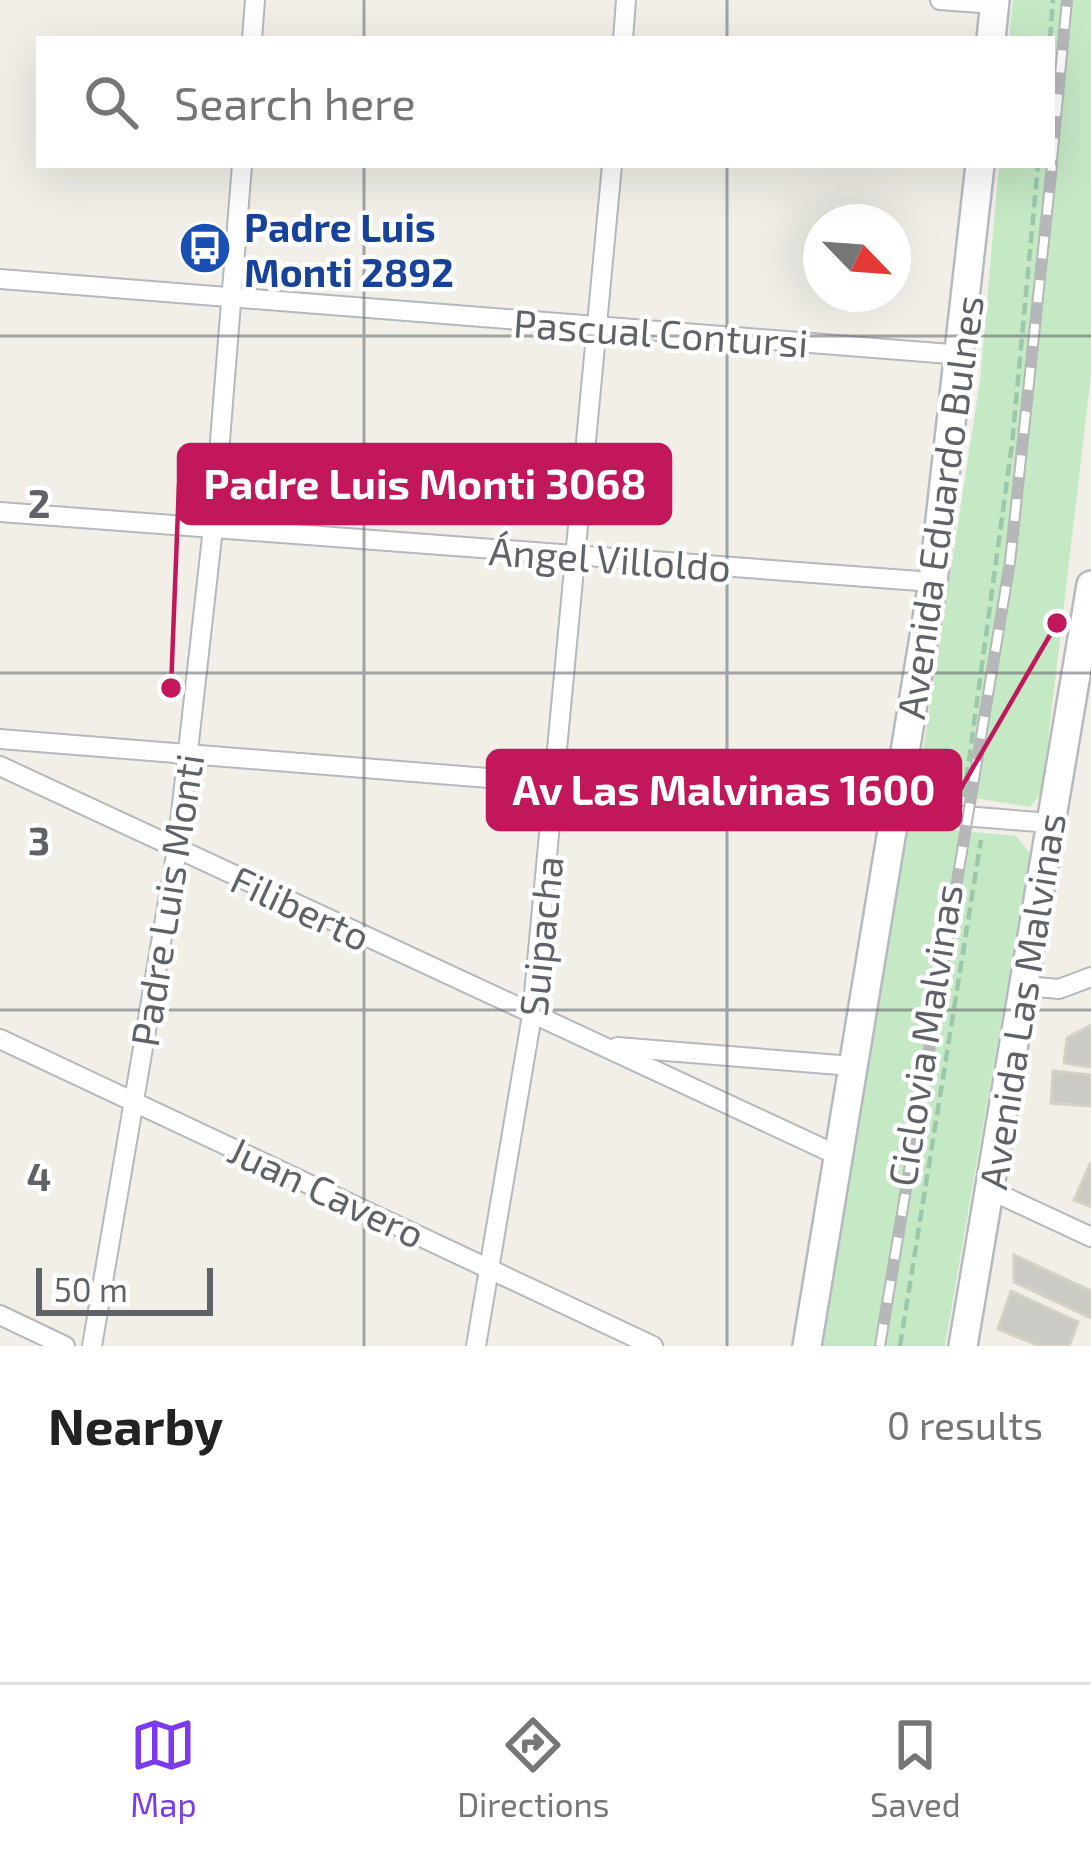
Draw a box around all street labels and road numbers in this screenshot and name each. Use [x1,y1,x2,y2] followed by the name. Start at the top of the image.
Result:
[886,292,992,722] street label: Avenida Eduardo Bulnes
[512,298,810,366] street label: Pascual Contursi
[487,526,733,590] street label: Ángel Villoldo
[120,750,212,1050] street label: Padre Luis Monti
[968,810,1074,1192] street label: Avenida Las Malvinas
[224,854,378,960] street label: Filiberto
[508,854,572,1018] street label: Suipacha
[877,880,971,1190] street label: Ciclovia Malvinas
[222,1125,432,1257] street label: Juan Cavero

